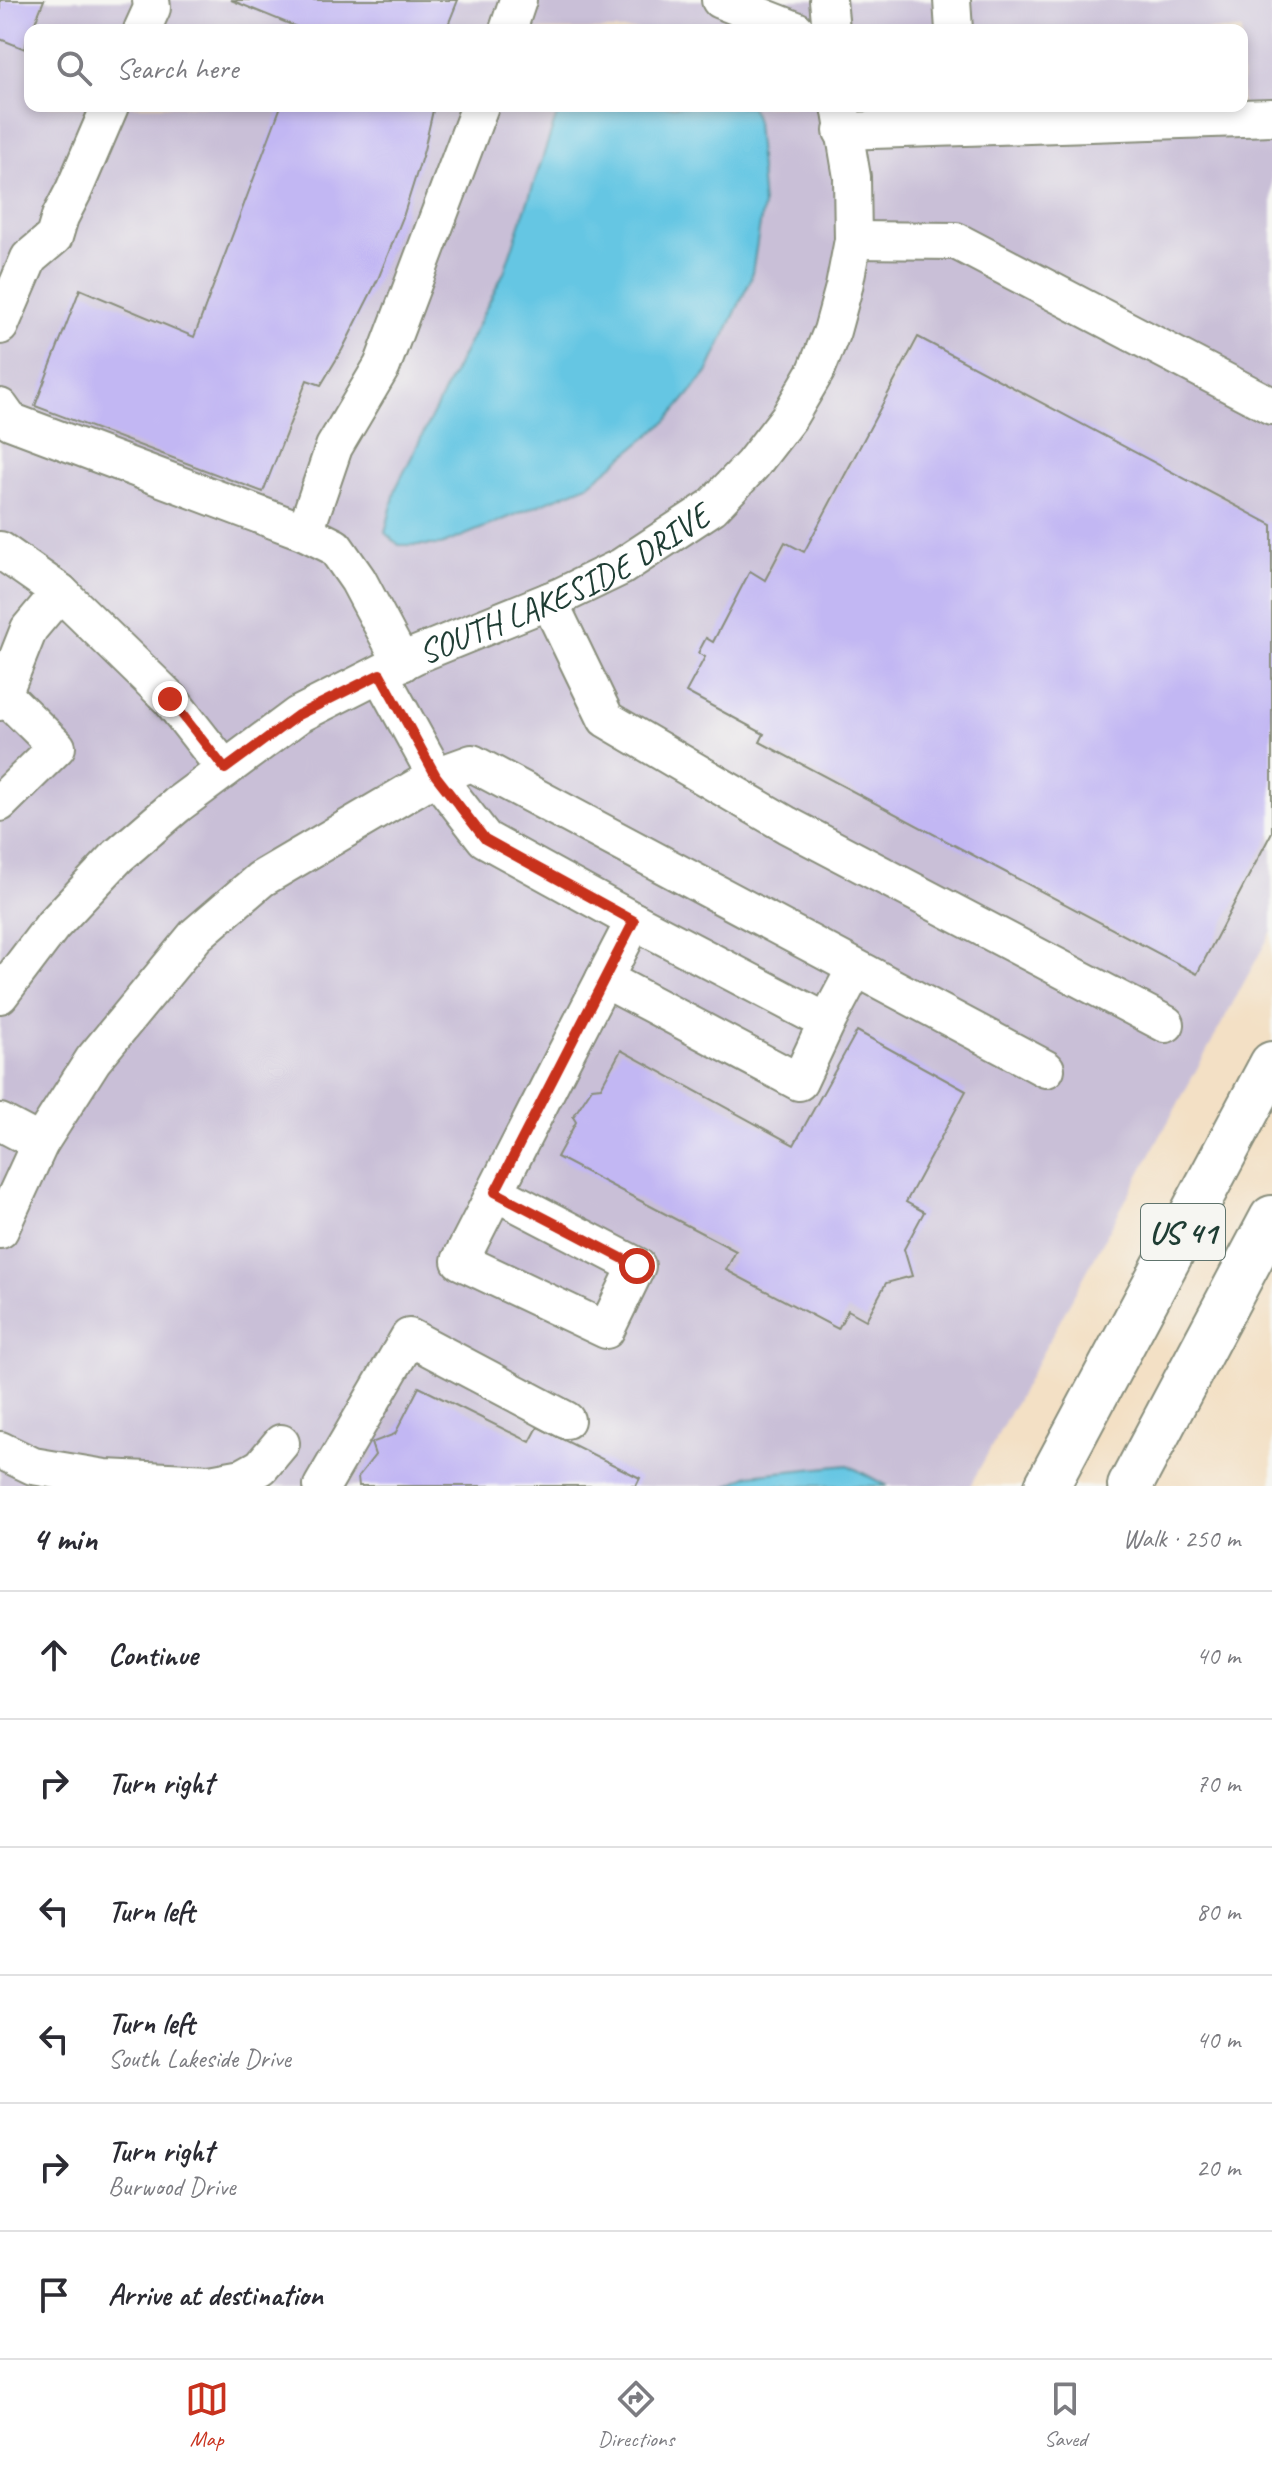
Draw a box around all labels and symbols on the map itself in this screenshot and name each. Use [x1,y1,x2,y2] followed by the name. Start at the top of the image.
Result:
[412,491,721,673] street label: SOUTH LAKESIDE DRIVE
[152,681,188,717] route end
[1141,1204,1225,1260] road number: US 41
[619,1248,655,1284] route start

